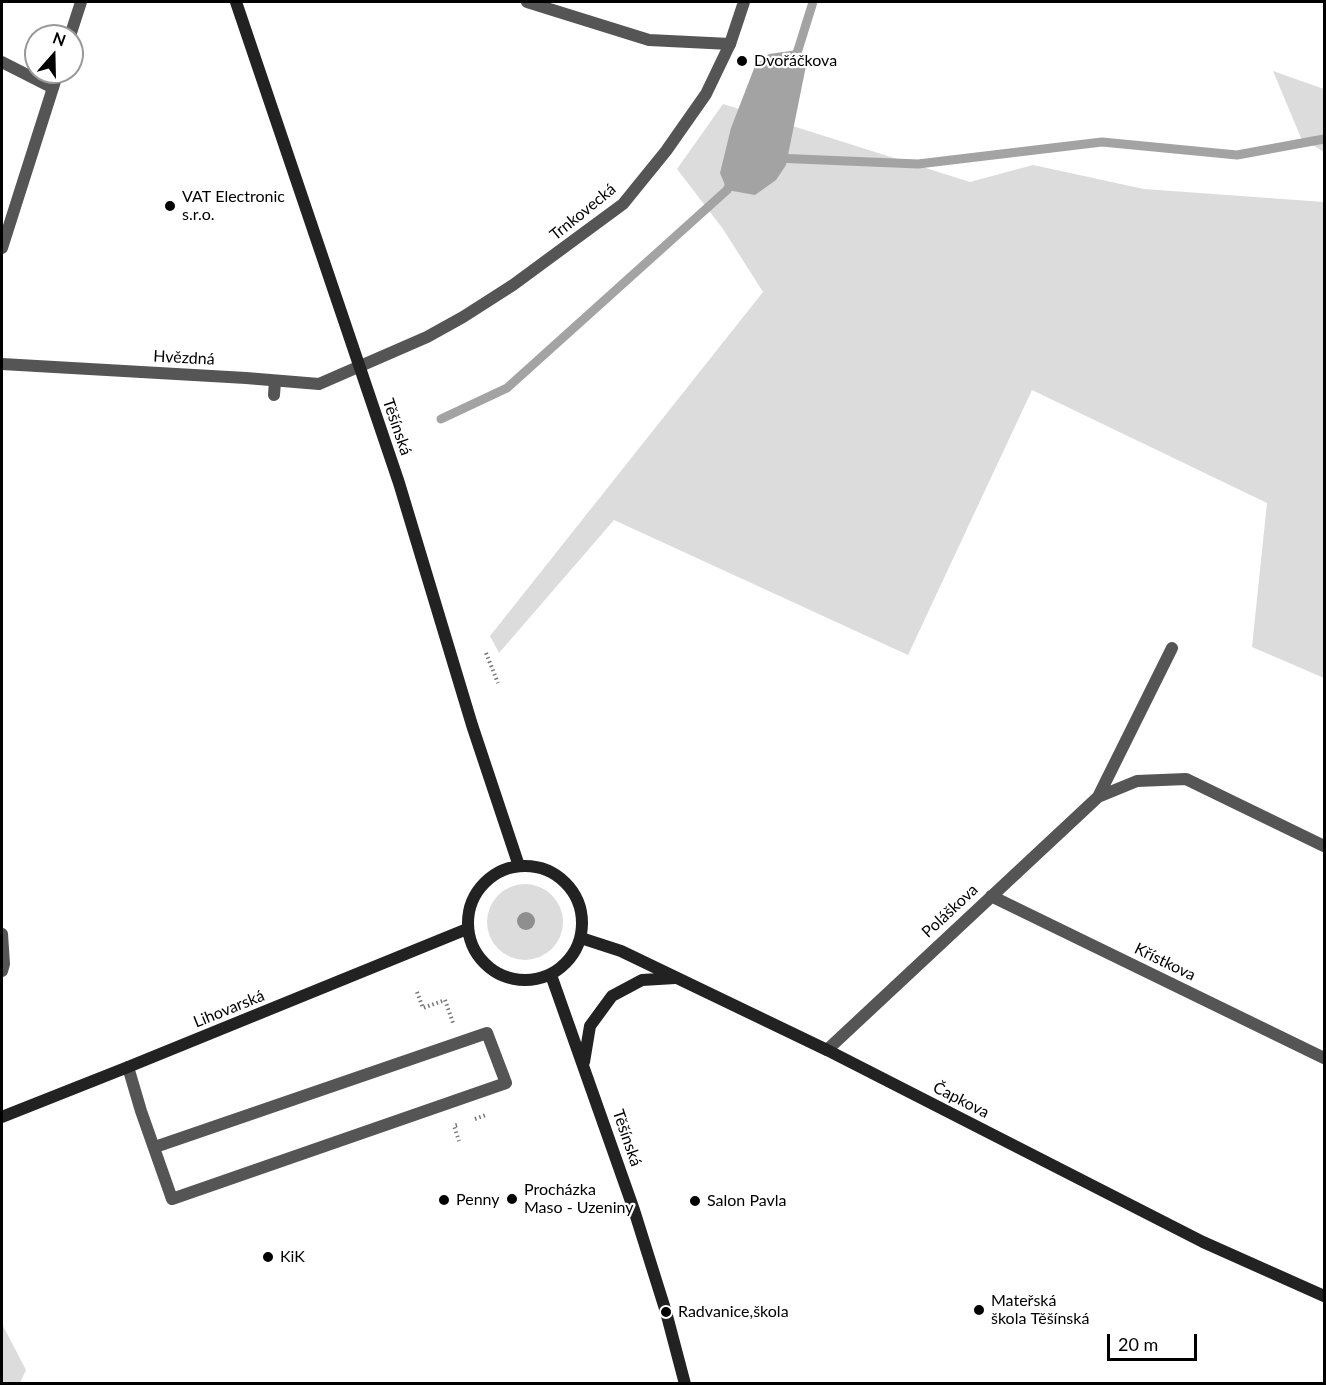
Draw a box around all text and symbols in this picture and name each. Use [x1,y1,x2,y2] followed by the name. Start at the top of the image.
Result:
[24,24,84,84] north arrow
[51,27,69,50] text: N
[754,51,837,71] place label: Dvořáčkova
[735,54,749,68] marker: Dvořáčkova
[546,180,620,244] street label: Trnkovecká
[182,187,285,225] place label: VAT Electronic s.r.o.
[163,199,177,213] marker: VAT Electronic s.r.o.
[153,347,215,369] street label: Hvězdná
[378,396,416,458] street label: Těšínská
[918,880,982,942] street label: Poláškova
[1131,939,1199,985] street label: Křístkova
[191,986,267,1032] street label: Lihovarská
[930,1078,992,1122] street label: Čapkova
[608,1107,646,1169] street label: Těšínská
[524,1180,633,1218] place label: Procházka Maso - Uzeniny
[456,1190,500,1210] place label: Penny
[707,1191,787,1211] place label: Salon Pavla
[505,1192,519,1206] marker: Procházka Maso - Uzeniny
[437,1193,451,1207] marker: Penny
[688,1194,702,1208] marker: Salon Pavla
[280,1247,305,1267] place label: KiK
[261,1250,275,1264] marker: KiK
[991,1291,1089,1329] place label: Mateřská škola Těšínská
[678,1302,789,1322] place label: Radvanice,škola
[972,1303,986,1317] marker: Mateřská škola Těšínská
[659,1305,673,1319] marker: Radvanice,škola
[1110,1322,1200,1360] scale bar
[1118,1333,1158,1355] text: 20 m

